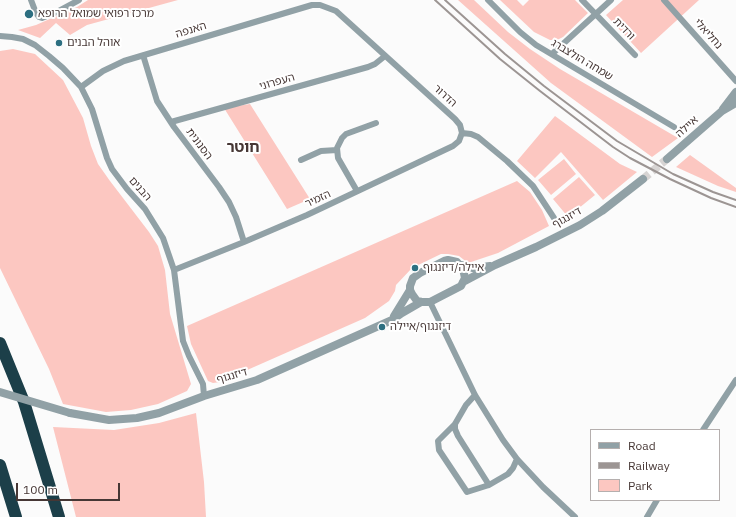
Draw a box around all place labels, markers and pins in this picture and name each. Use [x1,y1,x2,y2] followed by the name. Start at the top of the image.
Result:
[38,7,154,21] place label: מרכז רפואי שמואל הרופא
[23,8,35,20] marker: מרכז רפואי שמואל הרופא
[67,36,120,50] place label: אוהל הבנים
[54,38,64,48] marker: אוהל הבנים
[423,261,484,275] place label: איילה/דיזנגוף
[410,263,420,273] marker: איילה/דיזנגוף
[390,320,451,334] place label: דיזנגוף/איילה
[377,322,387,332] marker: דיזנגוף/איילה

